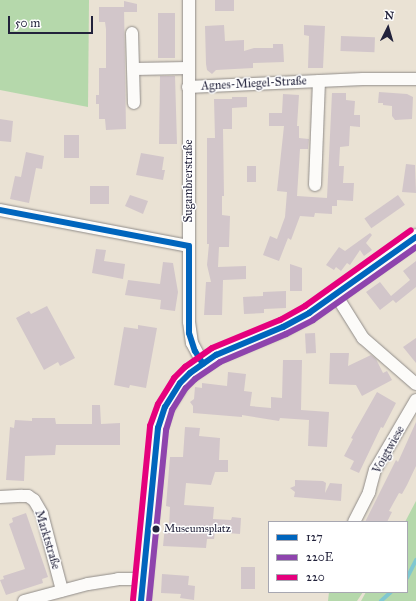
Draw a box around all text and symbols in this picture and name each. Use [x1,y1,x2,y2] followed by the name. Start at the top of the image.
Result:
[10,8,95,34] scale bar
[368,8,408,48] north arrow
[384,9,394,22] text: N
[15,16,40,30] text: 50 m
[201,74,307,94] street label: Agnes-Miegel-Straße
[182,139,196,223] street label: Sugambrerstraße
[370,424,408,476] street label: Voigtwiese
[31,509,63,571] street label: Marktstraße
[268,521,408,593] legend
[164,522,231,536] place label: Museumsplatz
[151,524,161,534] marker: Museumsplatz
[306,530,323,544] text: 127
[306,550,333,564] text: 220E
[306,570,325,584] text: 220

